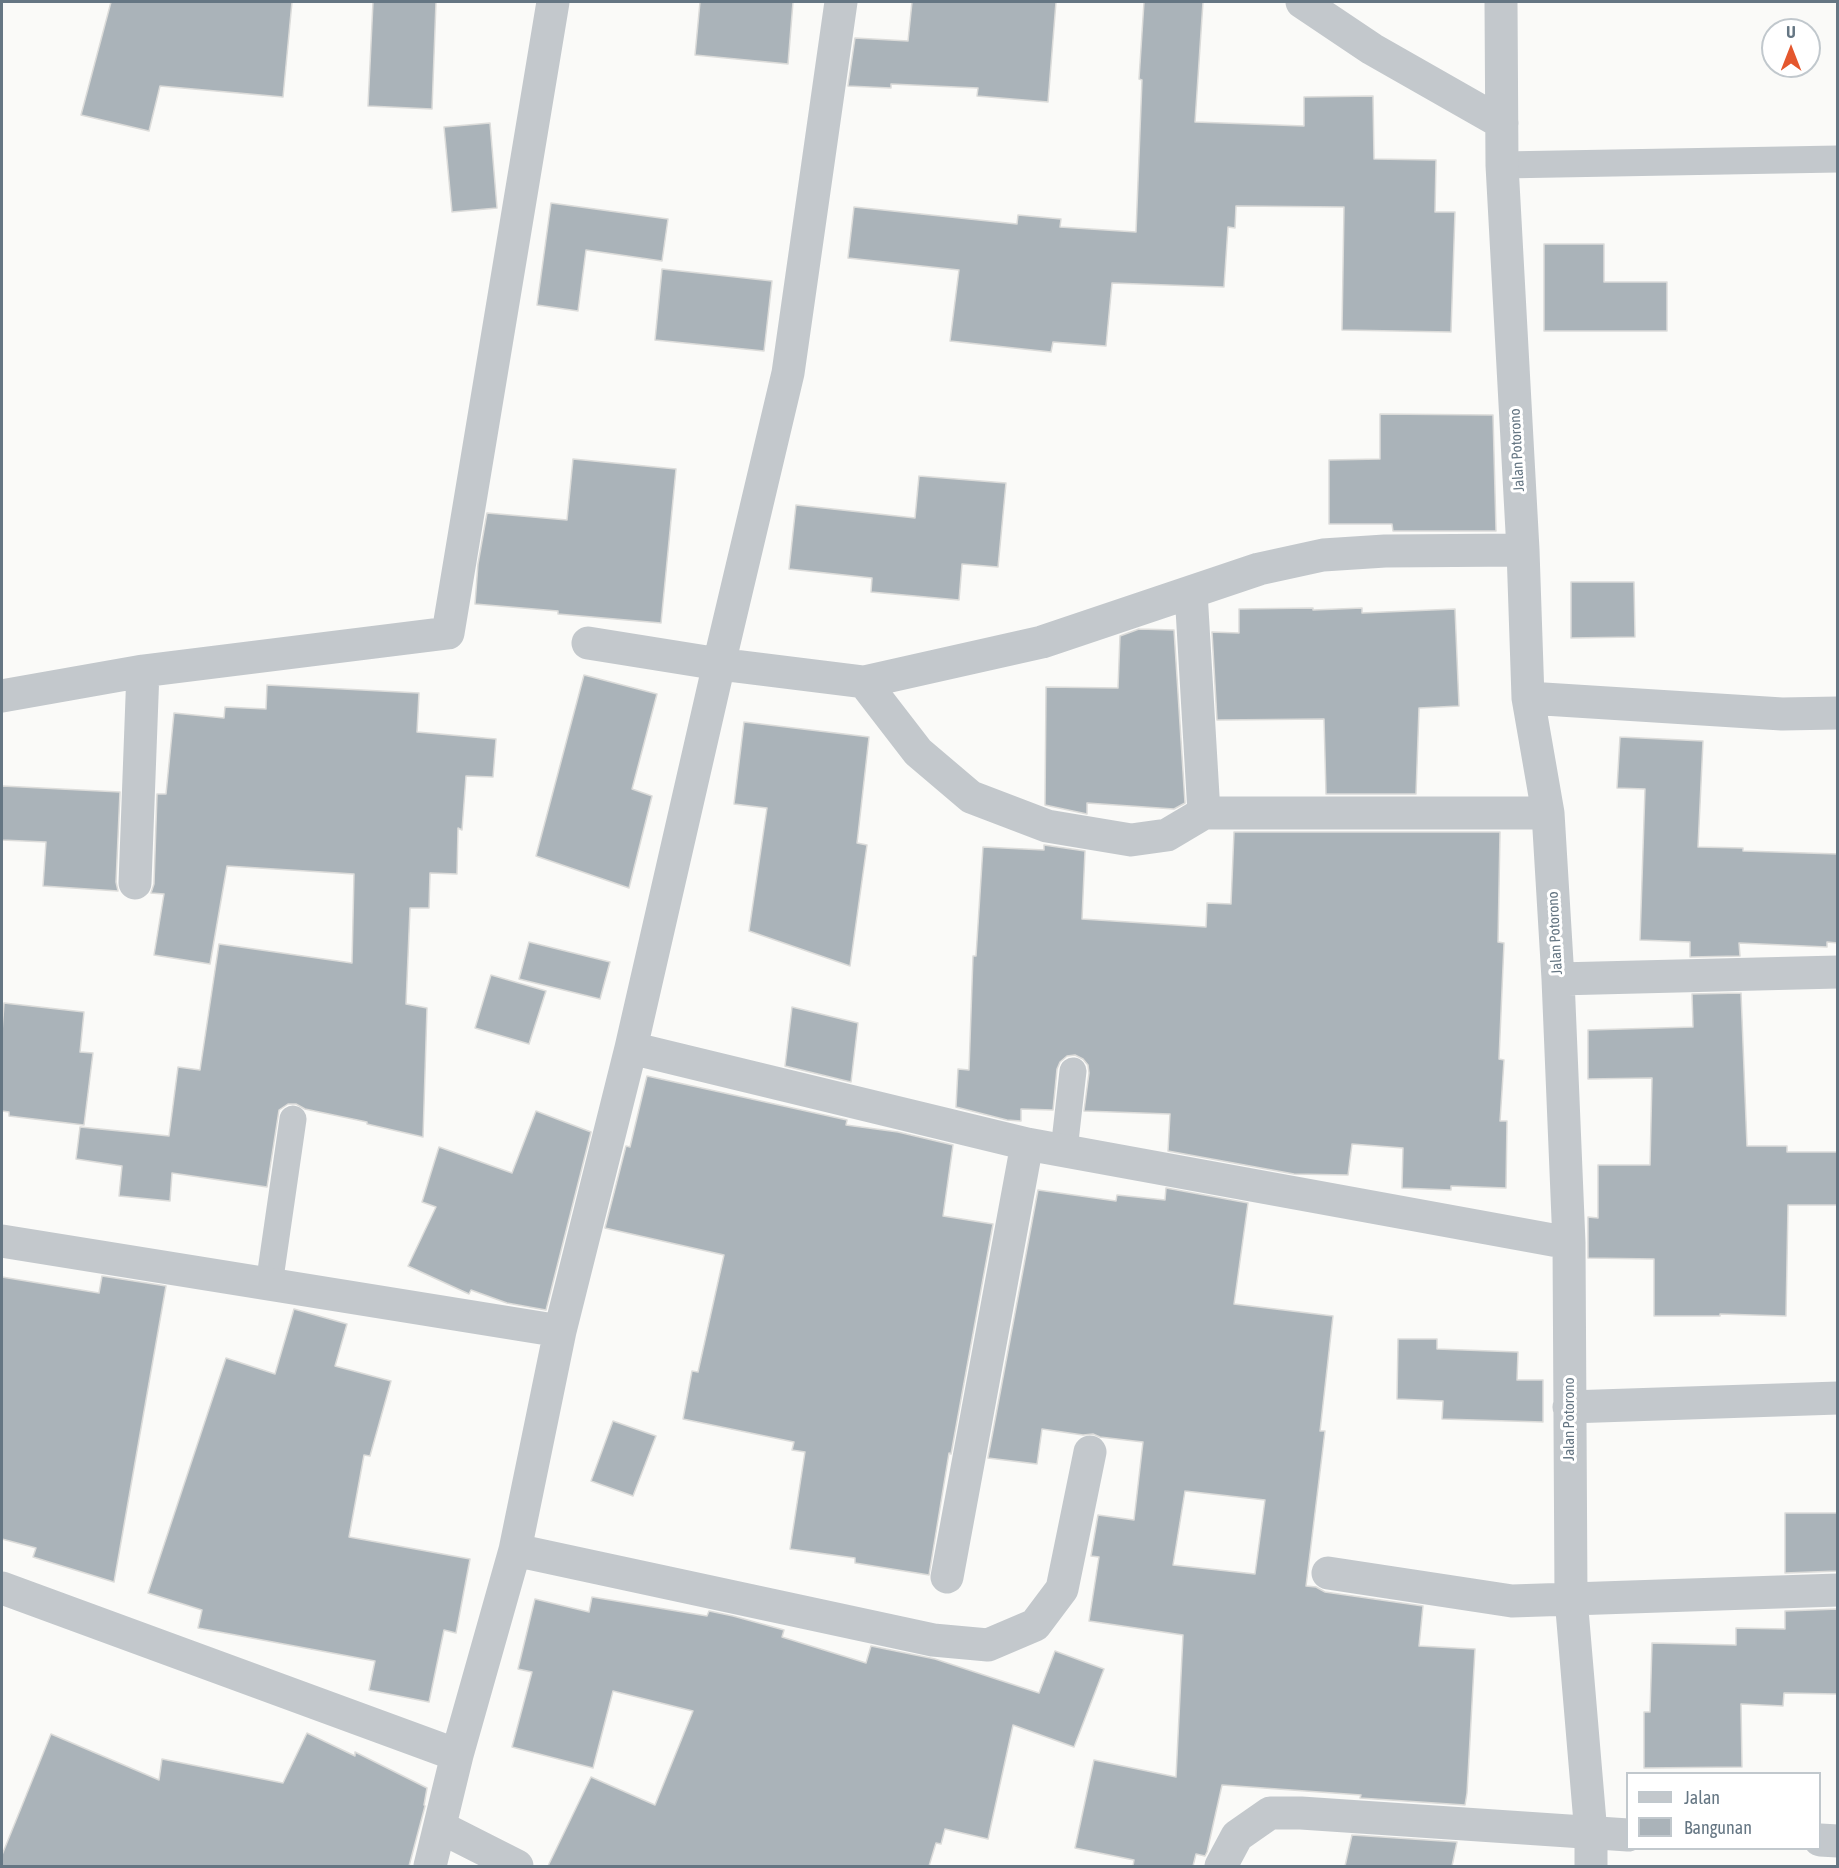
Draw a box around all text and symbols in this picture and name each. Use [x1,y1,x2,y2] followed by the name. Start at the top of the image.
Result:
[1761,18,1821,78] north arrow
[1786,23,1796,41] text: U
[1506,408,1528,492] street label: Jalan Potorono
[1544,891,1566,975] street label: Jalan Potorono
[1560,1377,1578,1461] street label: Jalan Potorono
[1626,1772,1821,1850] legend
[1684,1787,1720,1808] text: Jalan
[1684,1817,1752,1838] text: Bangunan

